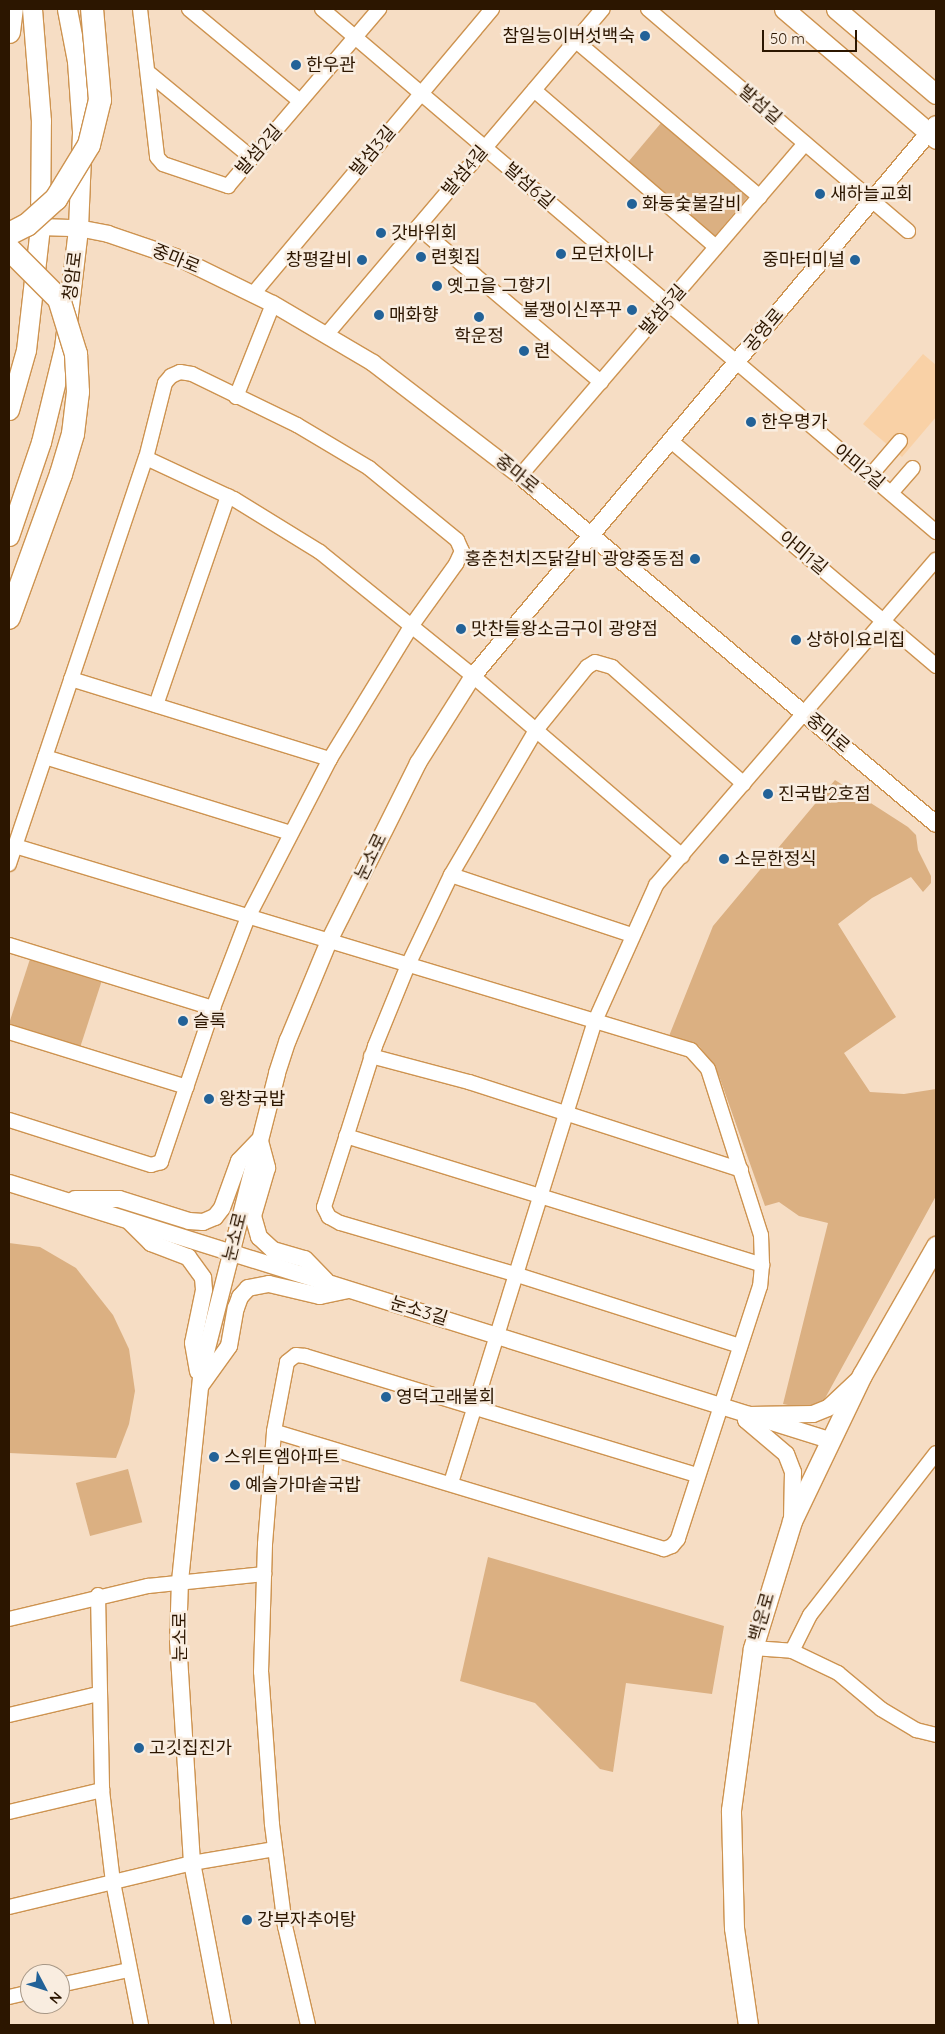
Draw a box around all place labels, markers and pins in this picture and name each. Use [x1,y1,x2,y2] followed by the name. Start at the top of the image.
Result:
[503,25,635,47] place label: 참일능이버섯백숙
[639,30,651,42] marker: 참일능이버섯백숙
[306,54,356,76] place label: 한우관
[290,59,302,71] marker: 한우관
[830,183,913,205] place label: 새하늘교회
[814,188,826,200] marker: 새하늘교회
[642,193,741,215] place label: 화둥숯불갈비
[626,198,638,210] marker: 화둥숯불갈비
[391,222,457,244] place label: 갓바위회
[375,227,387,239] marker: 갓바위회
[571,243,654,265] place label: 모던차이나
[431,246,481,268] place label: 련횟집
[555,248,567,260] marker: 모던차이나
[286,249,352,271] place label: 창평갈비
[762,249,845,271] place label: 중마터미널
[415,251,427,263] marker: 련횟집
[356,254,368,266] marker: 창평갈비
[849,254,861,266] marker: 중마터미널
[447,275,551,297] place label: 옛고을 그향기
[431,280,443,292] marker: 옛고을 그향기
[523,299,622,321] place label: 불쟁이신쭈꾸
[389,304,439,326] place label: 매화향
[626,304,638,316] marker: 불쟁이신쭈꾸
[373,309,385,321] marker: 매화향
[473,311,485,323] marker: 학운정
[454,325,504,347] place label: 학운정
[534,340,551,362] place label: 련
[518,345,530,357] marker: 련
[761,411,827,433] place label: 한우명가
[745,416,757,428] marker: 한우명가
[465,548,685,570] place label: 홍춘천치즈닭갈비 광양중동점
[689,553,701,565] marker: 홍춘천치즈닭갈비 광양중동점
[471,618,658,640] place label: 맛찬들왕소금구이 광양점
[455,623,467,635] marker: 맛찬들왕소금구이 광양점
[806,629,905,651] place label: 상하이요리집
[790,634,802,646] marker: 상하이요리집
[778,783,871,805] place label: 진국밥2호점
[762,788,774,800] marker: 진국밥2호점
[734,848,817,870] place label: 소문한정식
[718,853,730,865] marker: 소문한정식
[193,1010,226,1032] place label: 슬록
[177,1015,189,1027] marker: 슬록
[219,1088,285,1110] place label: 왕창국밥
[203,1093,215,1105] marker: 왕창국밥
[396,1386,495,1408] place label: 영덕고래불회
[380,1391,392,1403] marker: 영덕고래불회
[224,1446,340,1468] place label: 스위트엠아파트
[208,1451,220,1463] marker: 스위트엠아파트
[245,1474,361,1496] place label: 예슬가마솥국밥
[229,1479,241,1491] marker: 예슬가마솥국밥
[149,1737,232,1759] place label: 고깃집진가
[133,1742,145,1754] marker: 고깃집진가
[257,1909,356,1931] place label: 강부자추어탕
[241,1914,253,1926] marker: 강부자추어탕

